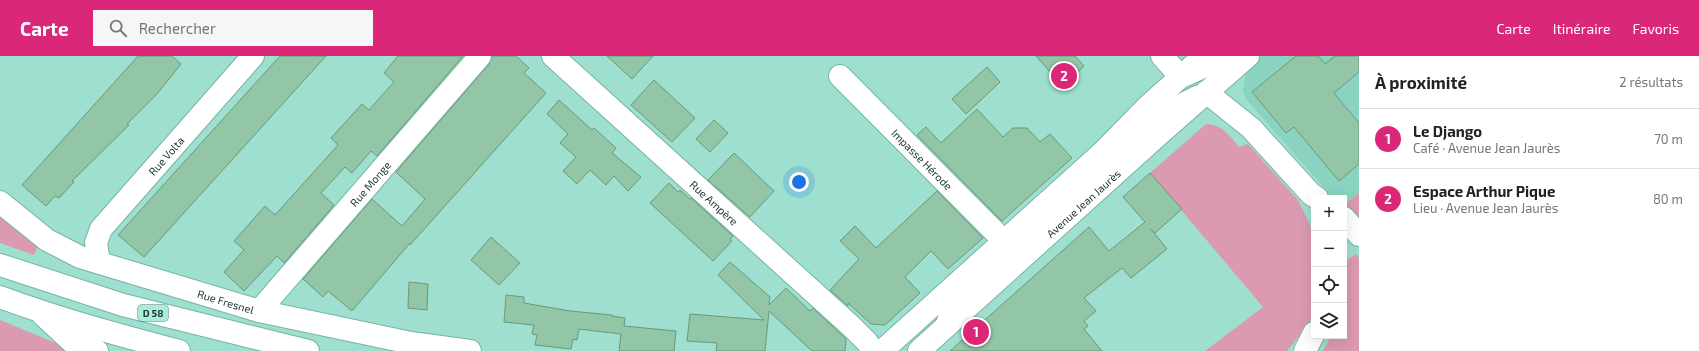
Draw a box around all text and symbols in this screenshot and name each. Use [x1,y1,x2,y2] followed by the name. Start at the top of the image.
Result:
[93,10,373,46] search box
[20,17,69,40] text: Carte
[107,17,129,39] icon: search
[139,19,216,37] text: Rechercher
[1497,20,1531,37] text: Carte
[1553,20,1611,37] text: Itinéraire
[1633,20,1679,37] text: Favoris
[1051,61,1077,91] pin: 2
[1375,72,1467,92] text: À proximité
[1619,74,1683,90] text: 2 résultats
[1413,122,1482,140] text: Le Django
[889,126,956,192] street label: Impasse Hérode
[1385,131,1391,147] text: 1
[1654,131,1683,147] text: 70 m
[145,133,186,177] street label: Rue Volta
[1413,140,1560,156] text: Café · Avenue Jean Jaurès
[346,158,393,209] street label: Rue Monge
[1043,166,1123,240] street label: Avenue Jean Jaurès
[789,172,809,192] your location
[688,177,741,227] street label: Rue Ampère
[1413,182,1555,200] text: Espace Arthur Pique
[1384,191,1392,207] text: 2
[1653,191,1683,207] text: 80 m
[1311,195,1347,339] map controls
[1311,195,1347,231] button: +
[1413,200,1558,216] text: Lieu · Avenue Jean Jaurès
[1311,231,1347,267] button: −
[1311,267,1347,303] button: locate
[196,286,257,316] street label: Rue Fresnel
[1311,303,1347,339] button: layers
[138,305,168,321] road number: D 58
[963,317,989,347] pin: 1

